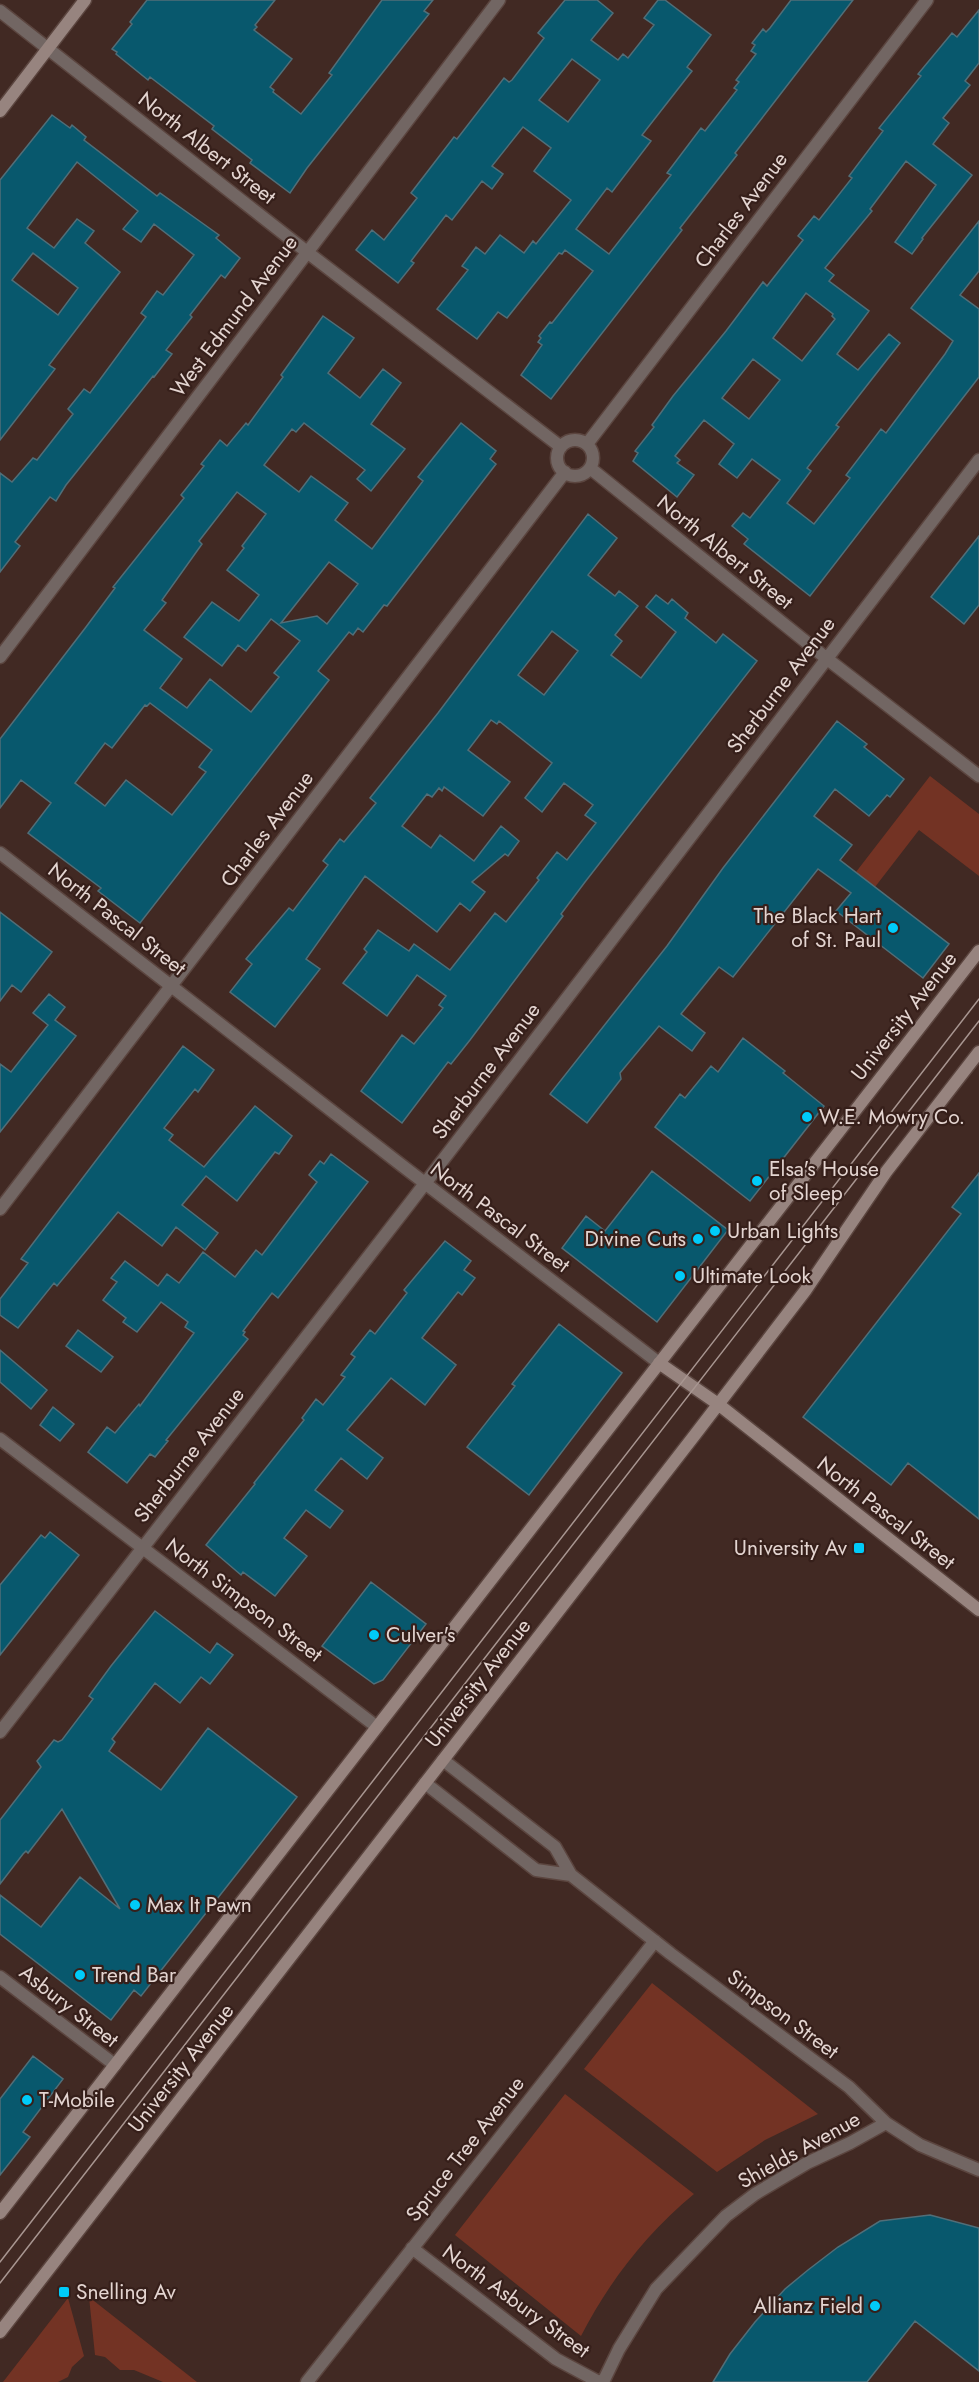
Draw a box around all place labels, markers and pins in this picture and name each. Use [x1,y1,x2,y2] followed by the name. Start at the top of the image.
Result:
[754,901,881,955] place label: The Black Hart of St. Paul
[886,921,900,935] marker: The Black Hart of St. Paul
[819,1102,965,1132] place label: W.E. Mowry Co.
[800,1110,814,1124] marker: W.E. Mowry Co.
[769,1154,879,1208] place label: Elsa's House of Sleep
[750,1174,764,1188] marker: Elsa's House of Sleep
[727,1216,838,1246] place label: Urban Lights
[585,1224,686,1254] place label: Divine Cuts
[708,1224,722,1238] marker: Urban Lights
[691,1232,705,1246] marker: Divine Cuts
[692,1261,811,1291] place label: Ultimate Look
[673,1269,687,1283] marker: Ultimate Look
[734,1533,848,1563] place label: University Av
[852,1541,866,1555] marker: University Av
[386,1620,456,1650] place label: Culver's
[367,1628,381,1642] marker: Culver's
[147,1890,252,1920] place label: Max It Pawn
[128,1898,142,1912] marker: Max It Pawn
[92,1960,177,1990] place label: Trend Bar
[73,1968,87,1982] marker: Trend Bar
[39,2085,115,2115] place label: T-Mobile
[20,2093,34,2107] marker: T-Mobile
[76,2277,177,2307] place label: Snelling Av
[57,2285,71,2299] marker: Snelling Av
[753,2291,863,2321] place label: Allianz Field
[868,2299,882,2313] marker: Allianz Field

